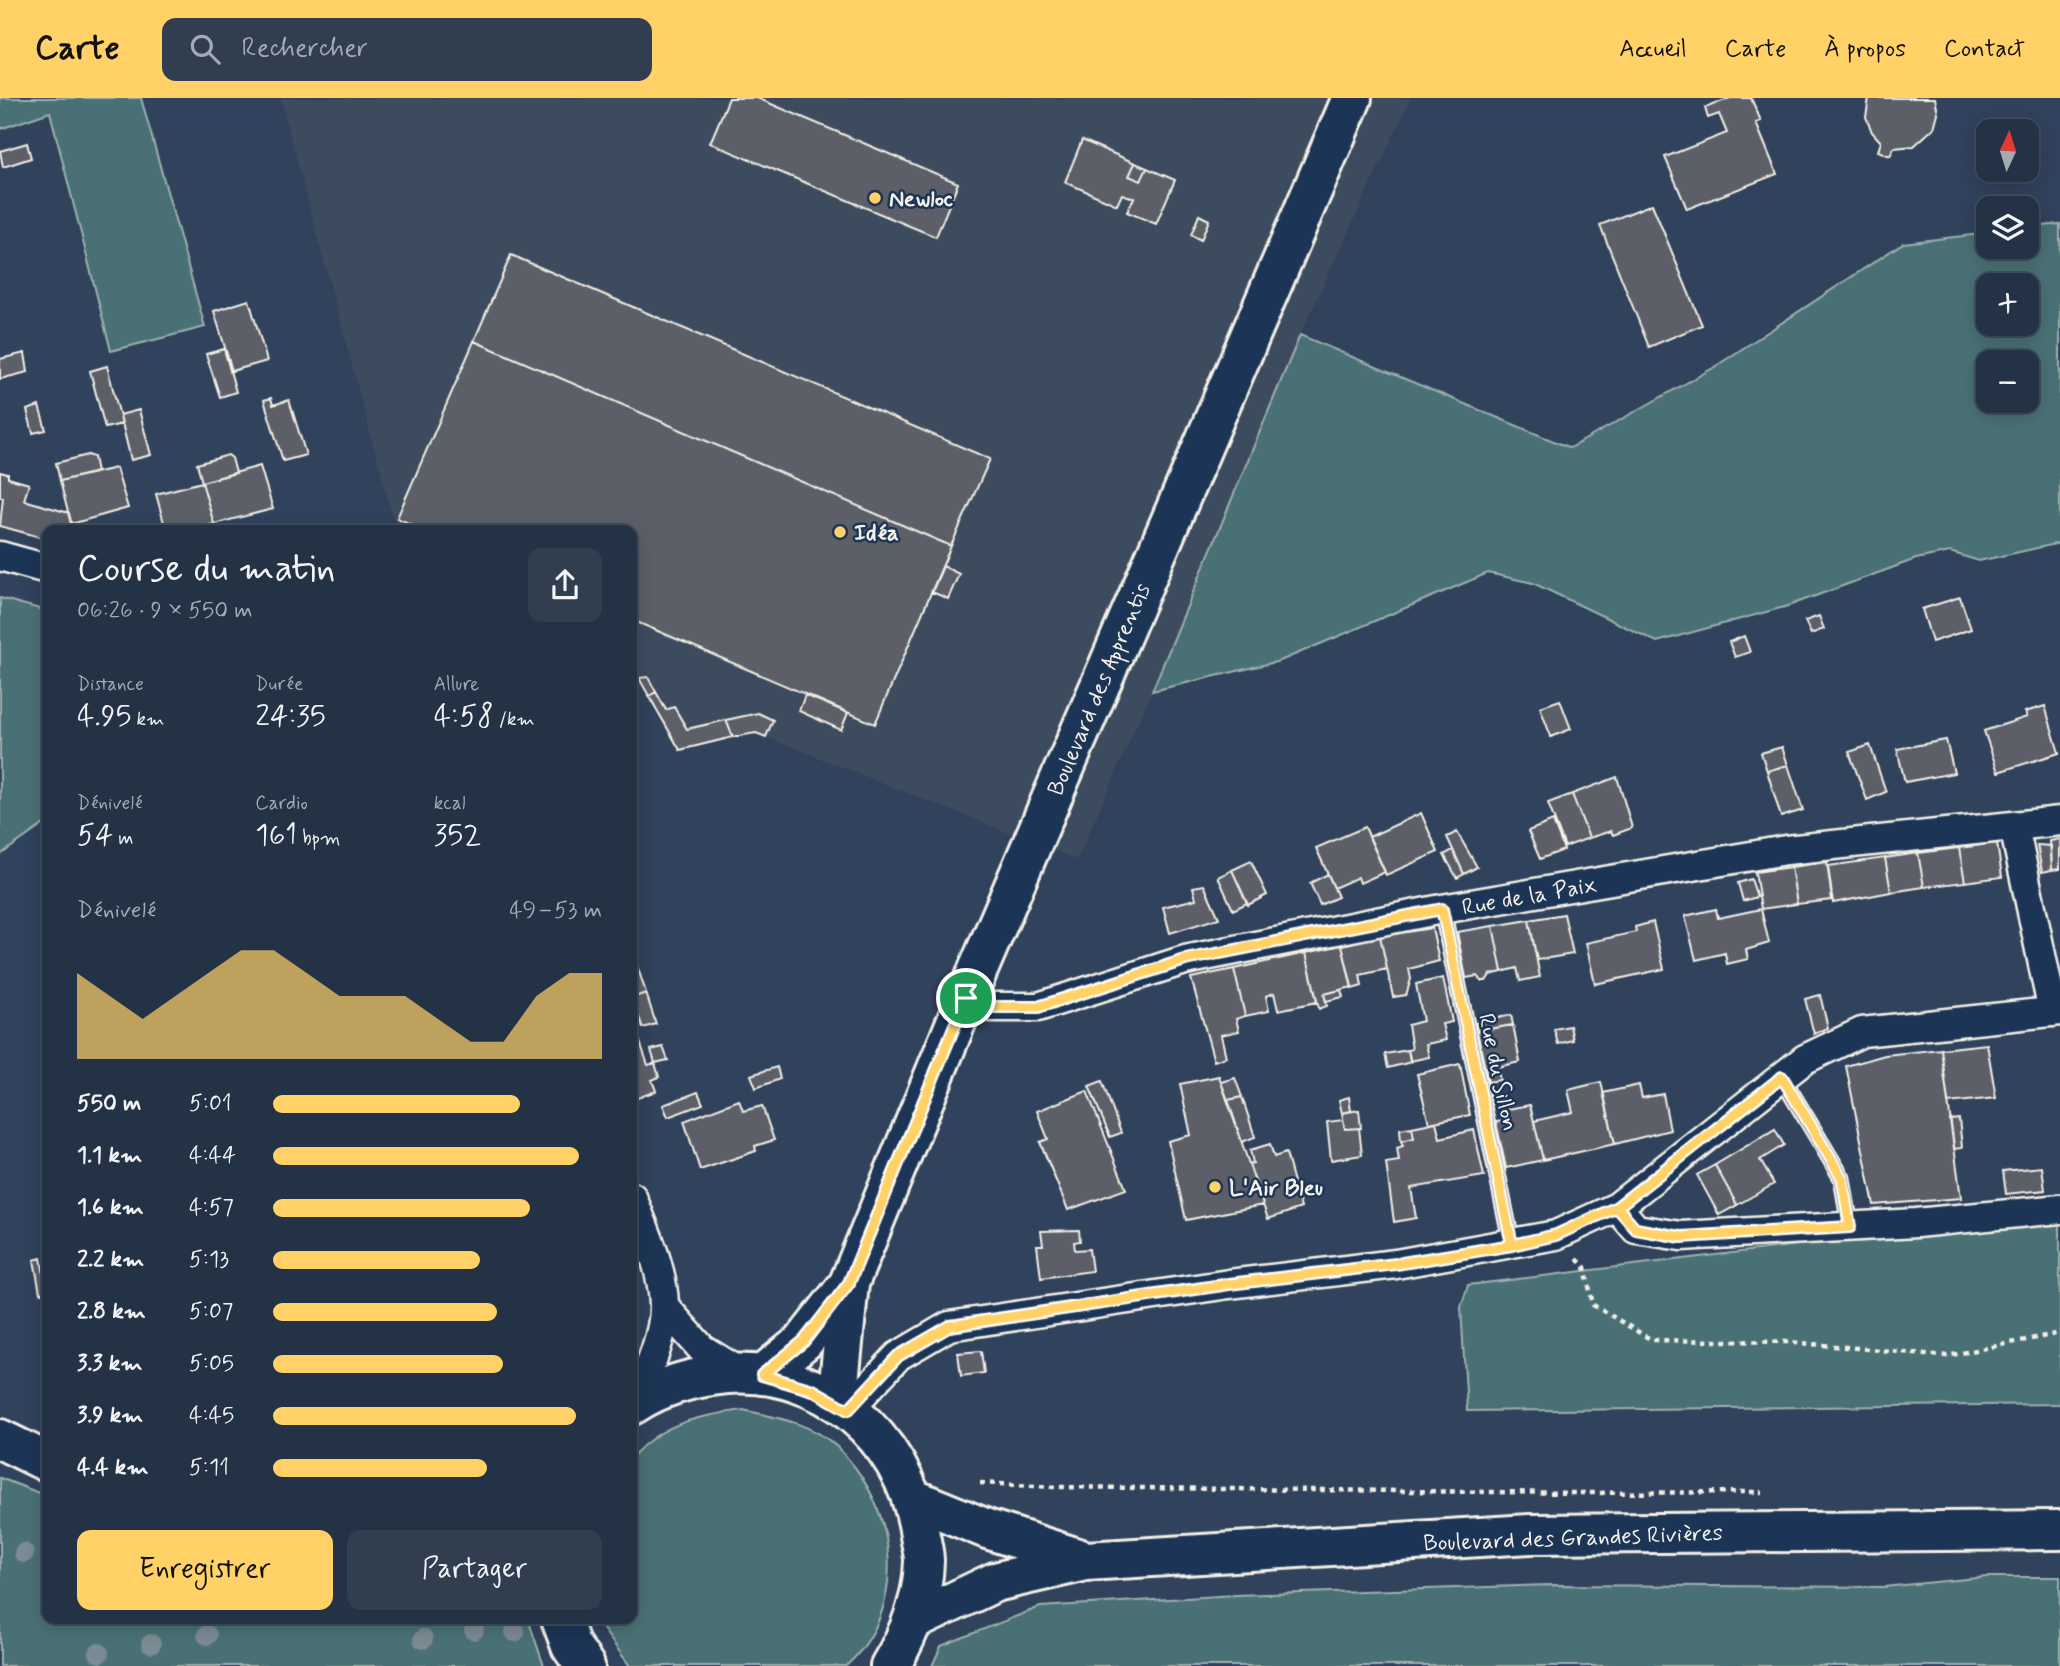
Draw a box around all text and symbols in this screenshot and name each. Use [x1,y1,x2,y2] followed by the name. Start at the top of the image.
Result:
[162,18,652,81] search box
[35,27,120,71] text: Carte
[186,30,224,68] icon: search
[242,32,368,66] text: Rechercher
[1619,34,1687,65] text: Accueil
[1725,34,1786,65] text: Carte
[1824,34,1906,65] text: À propos
[1944,34,2025,65] text: Contact
[1976,119,2039,182] north arrow
[1976,119,2039,413] map controls
[889,185,953,215] place label: Newloc
[867,190,883,206] marker: Newloc
[1976,196,2039,259] button: layers
[1976,273,2039,336] button: +
[1976,350,2039,413] button: −
[854,519,899,549] place label: Idéa
[832,524,848,540] marker: Idéa
[77,545,335,594] text: Course du matin
[528,548,602,622] button: share
[1041,579,1159,801] street label: Boulevard des Apprentis
[77,596,253,626] text: 06:26 · 9 × 550 m
[77,672,144,697] text: Distance
[255,672,303,697] text: Durée
[434,672,479,697] text: Allure
[77,697,131,736] text: 4.95
[255,697,326,736] text: 24:35
[434,697,494,736] text: 4:58
[131,707,164,732] text: km
[494,707,535,732] text: /km
[77,791,143,816] text: Dénivelé
[255,791,308,816] text: Cardio
[434,791,466,816] text: kcal
[77,816,113,855] text: 54
[255,816,297,855] text: 161
[434,816,481,855] text: 352
[113,826,133,851] text: m
[297,826,340,851] text: bpm
[1460,870,1599,924] street label: Rue de la Paix
[77,896,156,926] text: Dénivelé
[509,896,602,926] text: 49–53 m
[936,968,996,1028] pin
[947,979,985,1017] icon: arrive
[1470,1011,1524,1134] street label: Rue du Sillon
[77,1089,141,1119] text: 550 m
[189,1089,232,1119] text: 5:01
[77,1141,142,1171] text: 1.1 km
[189,1141,236,1171] text: 4:44
[1229,1174,1323,1204] place label: L'Air Bleu
[1207,1179,1223,1195] marker: L'Air Bleu
[77,1193,144,1223] text: 1.6 km
[189,1193,234,1223] text: 4:57
[77,1245,144,1275] text: 2.2 km
[189,1245,229,1275] text: 5:13
[77,1297,146,1327] text: 2.8 km
[189,1297,233,1327] text: 5:07
[77,1349,142,1379] text: 3.3 km
[189,1349,234,1379] text: 5:05
[77,1401,143,1431] text: 3.9 km
[189,1401,234,1431] text: 4:45
[77,1453,148,1483] text: 4.4 km
[189,1453,229,1483] text: 5:11
[1423,1519,1723,1559] street label: Boulevard des Grandes Rivières
[77,1530,333,1610] button: Enregistrer
[347,1530,602,1610] button: Partager

